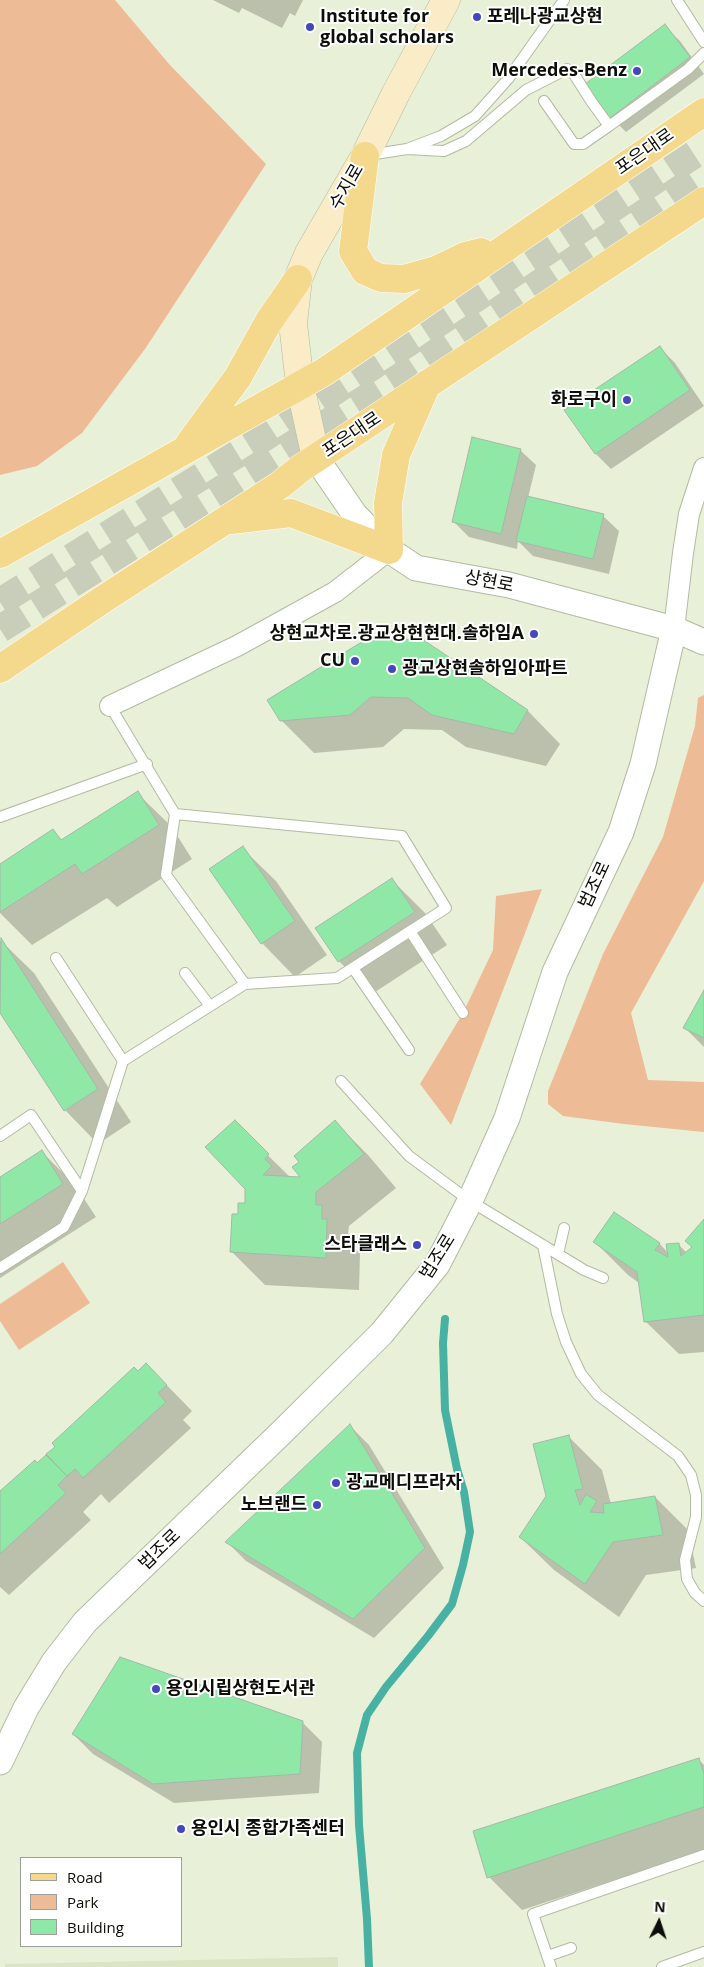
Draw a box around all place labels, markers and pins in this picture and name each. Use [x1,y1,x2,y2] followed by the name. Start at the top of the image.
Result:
[320,6,454,48] place label: Institute for global scholars
[487,6,603,28] place label: 포레나광교상현
[471,11,483,23] marker: 포레나광교상현
[304,21,316,33] marker: Institute for global scholars
[491,60,627,82] place label: Mercedes-Benz
[631,65,643,77] marker: Mercedes-Benz
[551,389,617,411] place label: 화로구이
[621,394,633,406] marker: 화로구이
[269,623,524,645] place label: 상현교차로.광교상현현대.솔하임A
[528,628,540,640] marker: 상현교차로.광교상현현대.솔하임A
[320,650,345,672] place label: CU
[349,655,361,667] marker: CU
[402,658,568,680] place label: 광교상현솔하임아파트
[386,663,398,675] marker: 광교상현솔하임아파트
[324,1234,407,1256] place label: 스타클래스
[411,1239,423,1251] marker: 스타클래스
[346,1472,462,1494] place label: 광교메디프라자
[330,1477,342,1489] marker: 광교메디프라자
[241,1494,307,1516] place label: 노브랜드
[311,1499,323,1511] marker: 노브랜드
[166,1678,315,1700] place label: 용인시립상현도서관
[150,1683,162,1695] marker: 용인시립상현도서관
[191,1818,345,1840] place label: 용인시 종합가족센터
[175,1823,187,1835] marker: 용인시 종합가족센터

